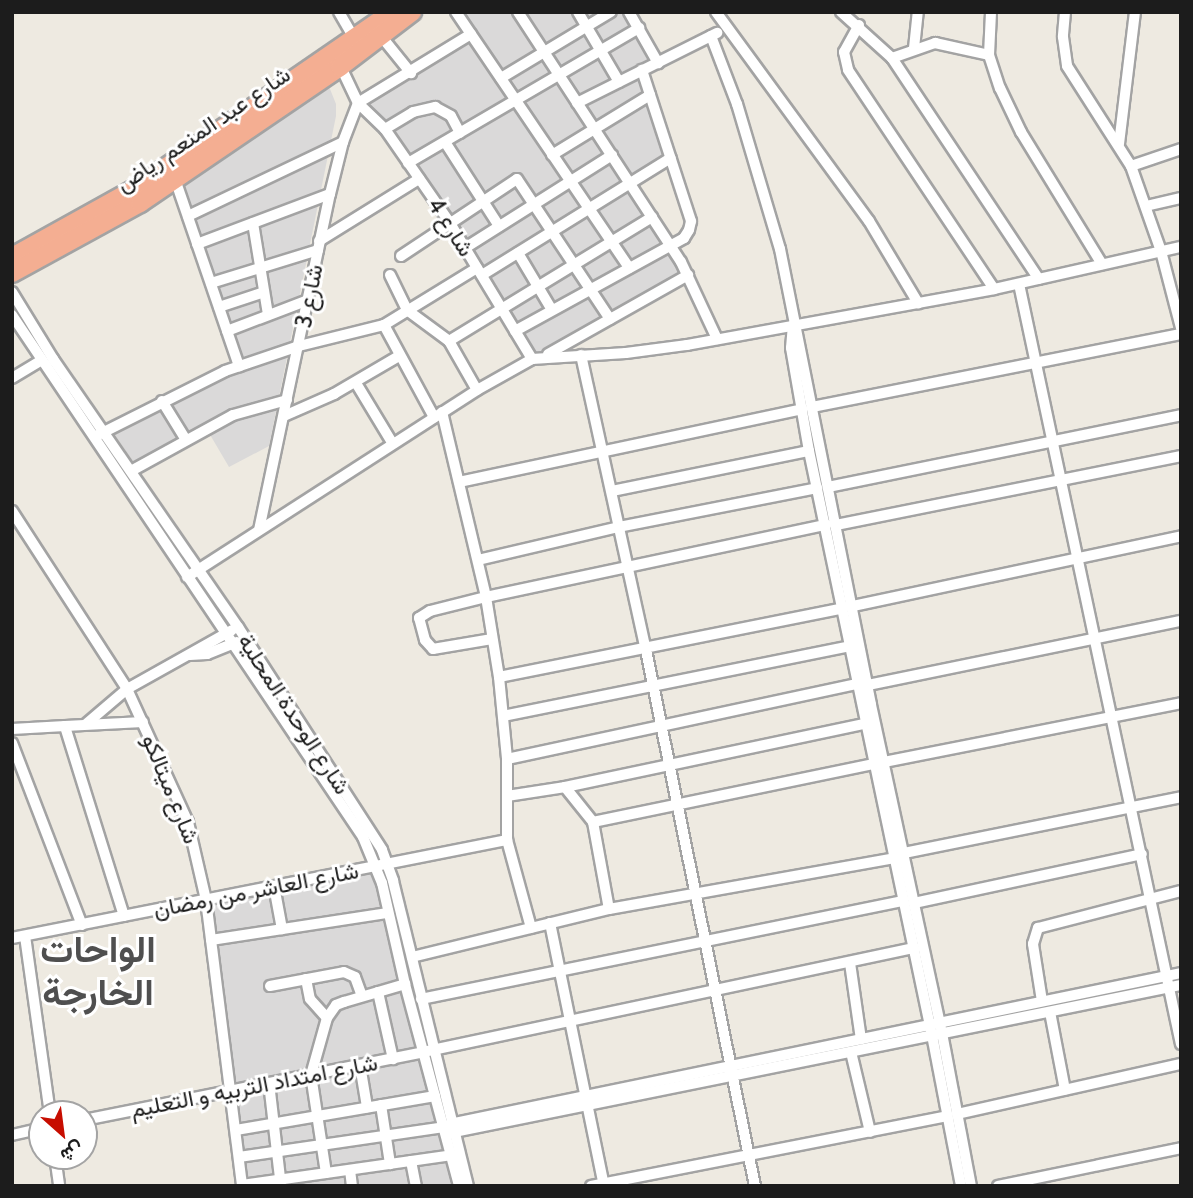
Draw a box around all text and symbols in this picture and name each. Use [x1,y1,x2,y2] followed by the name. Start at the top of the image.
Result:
[111,60,295,198] street label: شارع عبد المنعم رياض
[422,192,480,262] street label: شارع 4
[289,262,329,330] street label: شارع 3
[232,629,356,799] street label: شارع الوحدة المحلية
[137,730,205,848] street label: شارع ميتالكو
[151,857,361,923] street label: شارع العاشر من رمضان
[40,928,156,1015] district label: الواحات الخارجة
[128,1049,380,1123] street label: شارع امتداد التربيه و التعليم
[28,1100,98,1170] north arrow
[57,1137,88,1168] text: ش

